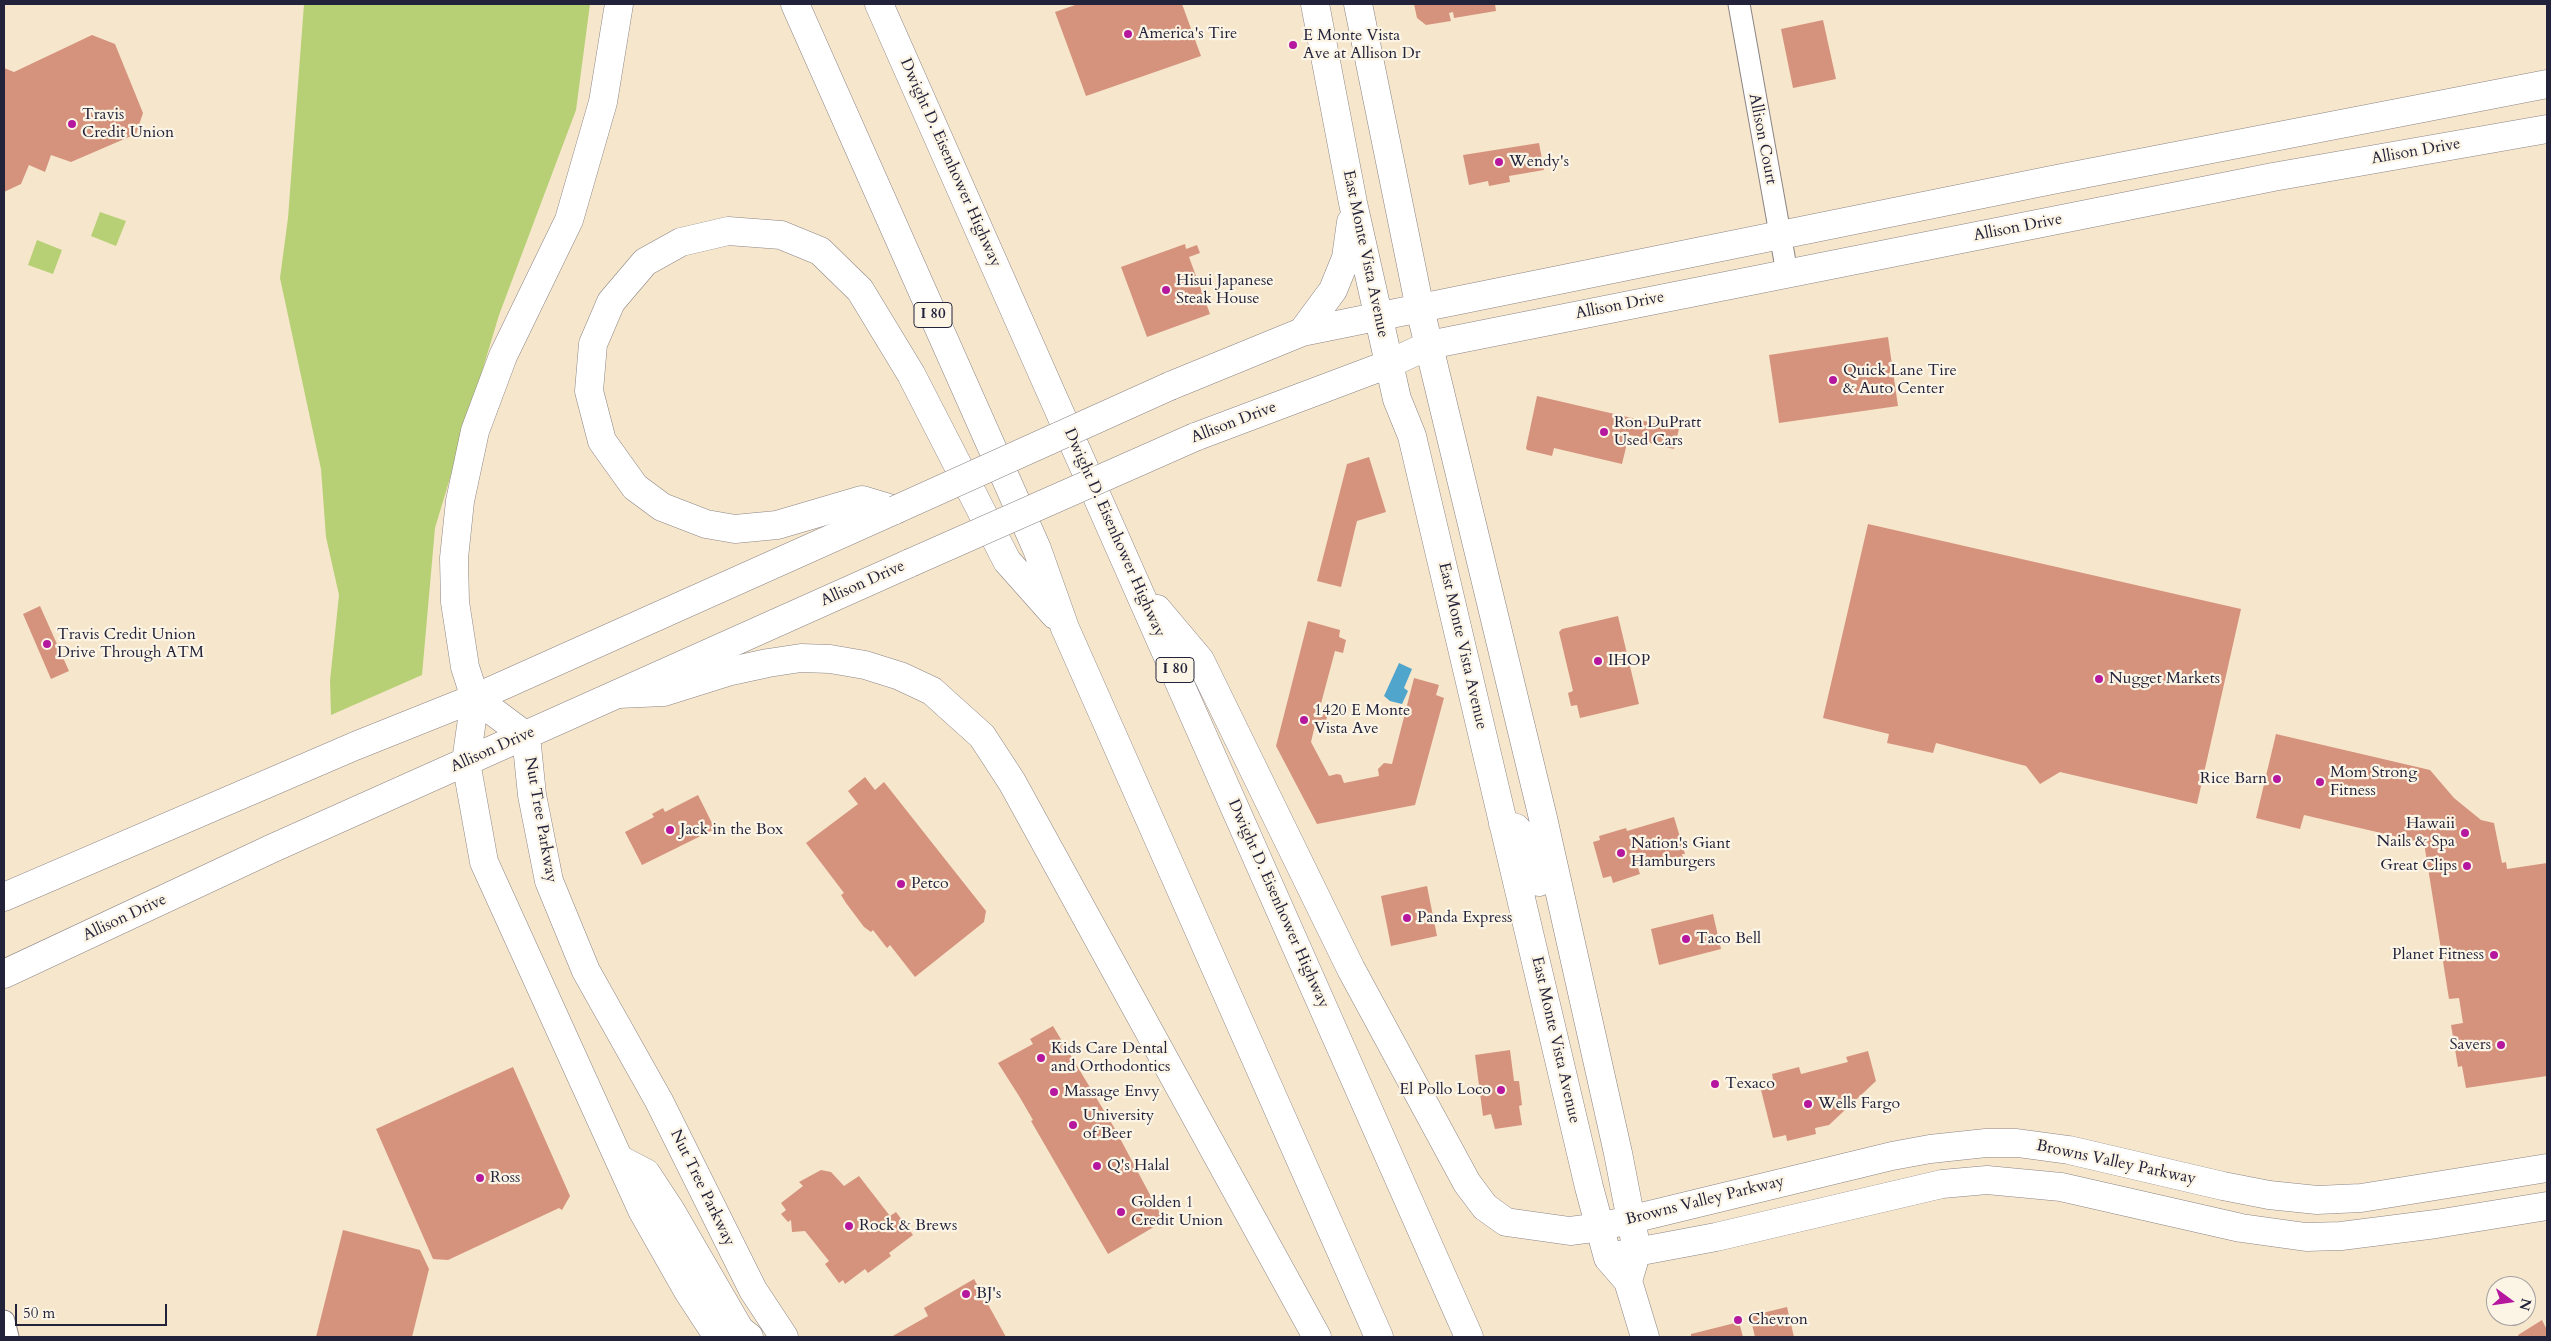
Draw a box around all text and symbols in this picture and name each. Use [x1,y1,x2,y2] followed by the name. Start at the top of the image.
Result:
[1138,24,1237,44] place label: America's Tire
[1303,26,1421,64] place label: E Monte Vista Ave at Allison Dr
[1122,28,1134,40] marker: America's Tire
[1287,39,1299,51] marker: E Monte Vista Ave at Allison Dr
[895,56,1005,270] street label: Dwight D. Eisenhower Highway
[1744,92,1780,186] street label: Allison Court
[82,105,174,143] place label: Travis Credit Union
[66,118,78,130] marker: Travis Credit Union
[2370,135,2462,169] street label: Allison Drive
[1509,152,1569,172] place label: Wendy's
[1493,156,1505,168] marker: Wendy's
[1338,169,1392,339] street label: East Monte Vista Avenue
[1972,210,2064,246] street label: Allison Drive
[1176,271,1274,309] place label: Hisui Japanese Steak House
[1160,284,1172,296] marker: Hisui Japanese Steak House
[1574,288,1666,324] street label: Allison Drive
[914,302,952,328] road number: I 80
[1843,361,1957,399] place label: Quick Lane Tire & Auto Center
[1827,374,1839,386] marker: Quick Lane Tire & Auto Center
[1188,398,1280,448] street label: Allison Drive
[1614,413,1701,451] place label: Ron DuPratt Used Cars
[1059,426,1169,640] street label: Dwight D. Eisenhower Highway
[1598,426,1610,438] marker: Ron DuPratt Used Cars
[818,557,908,611] street label: Allison Drive
[1433,561,1491,731] street label: East Monte Vista Avenue
[57,625,204,663] place label: Travis Credit Union Drive Through ATM
[41,638,53,650] marker: Travis Credit Union Drive Through ATM
[1608,651,1650,671] place label: IHOP
[1592,655,1604,667] marker: IHOP
[1156,658,1194,682] road number: I 80
[2109,669,2220,689] place label: Nugget Markets
[2093,673,2105,685] marker: Nugget Markets
[1314,701,1410,739] place label: 1420 E Monte Vista Ave
[1298,714,1310,726] marker: 1420 E Monte Vista Ave
[448,723,538,777] street label: Allison Drive
[520,756,560,884] street label: Nut Tree Parkway
[2330,763,2417,801] place label: Mom Strong Fitness
[2200,769,2267,789] place label: Rice Barn
[2271,773,2283,785] marker: Rice Barn
[2314,776,2326,788] marker: Mom Strong Fitness
[1223,797,1333,1011] street label: Dwight D. Eisenhower Highway
[2377,814,2455,852] place label: Hawaii Nails & Spa
[680,820,783,840] place label: Jack in the Box
[664,824,676,836] marker: Jack in the Box
[2459,827,2471,839] marker: Hawaii Nails & Spa
[1631,834,1730,872] place label: Nation's Giant Hamburgers
[1615,847,1627,859] marker: Nation's Giant Hamburgers
[2380,856,2457,876] place label: Great Clips
[2461,860,2473,872] marker: Great Clips
[911,874,949,894] place label: Petco
[895,878,907,890] marker: Petco
[80,890,170,946] street label: Allison Drive
[1417,908,1512,928] place label: Panda Express
[1401,912,1413,924] marker: Panda Express
[1696,929,1761,949] place label: Taco Bell
[1680,933,1692,945] marker: Taco Bell
[2392,945,2484,965] place label: Planet Fitness
[2488,949,2500,961] marker: Planet Fitness
[1526,955,1584,1125] street label: East Monte Vista Avenue
[2450,1035,2491,1055] place label: Savers
[1051,1039,1170,1077] place label: Kids Care Dental and Orthodontics
[2495,1039,2507,1051] marker: Savers
[1035,1052,1047,1064] marker: Kids Care Dental and Orthodontics
[1725,1074,1775,1094] place label: Texaco
[1709,1078,1721,1090] marker: Texaco
[1399,1080,1491,1100] place label: El Pollo Loco
[1064,1082,1160,1102] place label: Massage Envy
[1495,1084,1507,1096] marker: El Pollo Loco
[1048,1086,1060,1098] marker: Massage Envy
[1818,1094,1900,1114] place label: Wells Fargo
[1802,1098,1814,1110] marker: Wells Fargo
[1083,1106,1154,1144] place label: University of Beer
[1067,1119,1079,1131] marker: University of Beer
[666,1127,738,1249] street label: Nut Tree Parkway
[2034,1137,2198,1189] street label: Browns Valley Parkway
[1107,1156,1169,1176] place label: Q's Halal
[1091,1160,1103,1172] marker: Q's Halal
[490,1168,520,1188] place label: Ross
[474,1172,486,1184] marker: Ross
[1624,1172,1786,1230] street label: Browns Valley Parkway
[1131,1193,1223,1231] place label: Golden 1 Credit Union
[1115,1206,1127,1218] marker: Golden 1 Credit Union
[859,1216,957,1236] place label: Rock & Brews
[843,1220,855,1232] marker: Rock & Brews
[2486,1276,2536,1326] north arrow
[976,1284,1001,1304] place label: BJ's
[960,1288,972,1300] marker: BJ's
[18,1294,170,1326] scale bar
[2514,1296,2536,1313] text: N
[23,1303,55,1323] text: 50 m
[1748,1310,1808,1330] place label: Chevron
[1732,1314,1744,1326] marker: Chevron

